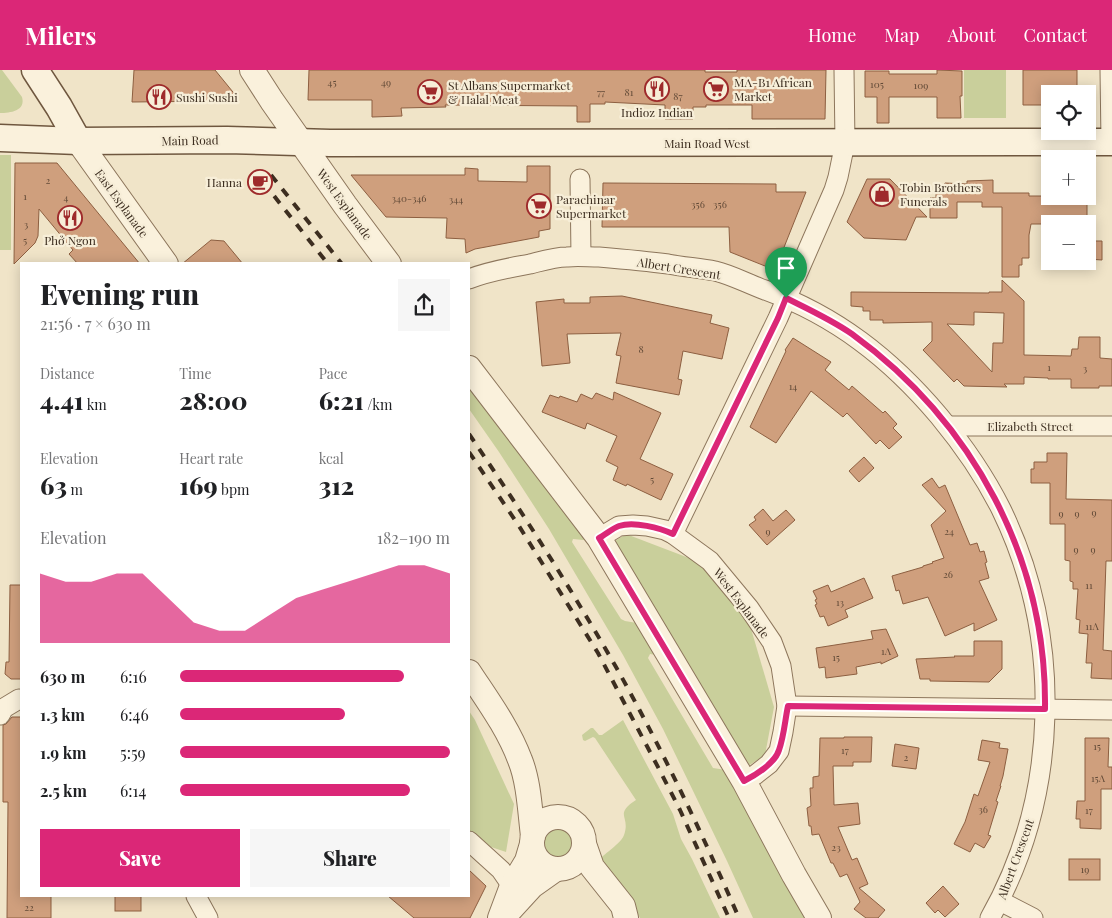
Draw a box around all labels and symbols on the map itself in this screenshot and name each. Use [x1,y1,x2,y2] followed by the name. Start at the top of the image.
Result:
[734,74,812,104] place label: MA-B1 African Market
[327,75,337,89] house number: 45
[381,75,391,89] house number: 49
[644,76,670,102] restaurant icon: Indioz Indian
[703,76,729,102] supermarket icon: MA-B1 African Market
[448,77,571,107] place label: St Albans Supermarket & Halal Meat
[870,77,884,91] house number: 105
[914,78,928,92] house number: 109
[417,79,443,105] supermarket icon: St Albans Supermarket & Halal Meat
[146,84,172,110] restaurant icon: Sushi Sushi
[597,85,605,99] house number: 77
[625,85,634,99] house number: 81
[176,89,238,105] place label: Sushi Sushi
[673,89,683,103] house number: 87
[621,104,693,120] place label: Indioz Indian
[161,132,219,148] street label: Main Road
[664,135,751,151] street label: Main Road West
[313,165,376,243] street label: West Esplanade
[92,166,152,240] street label: East Esplanade
[247,169,273,195] cafe icon: Hanna
[46,173,51,187] house number: 2
[207,174,242,190] place label: Hanna
[900,179,981,209] place label: Tobin Brothers Funerals
[869,181,895,207] shop icon: Tobin Brothers Funerals
[23,189,27,203] house number: 1
[64,190,69,204] house number: 4
[391,191,427,205] house number: 340-346
[556,191,627,221] place label: Parachinar Supermarket
[449,192,463,206] house number: 344
[526,193,552,219] supermarket icon: Parachinar Supermarket
[691,197,705,211] house number: 356
[713,197,727,211] house number: 356
[57,205,83,231] restaurant icon: Phở Ngon
[24,217,29,231] house number: 3
[44,232,96,248] place label: Phở Ngon
[23,233,27,247] house number: 5
[765,247,807,298] pin
[635,253,723,283] street label: Albert Crescent
[638,342,644,356] house number: 8
[1047,360,1051,374] house number: 1
[1083,361,1088,375] house number: 3
[789,379,797,393] house number: 14
[987,418,1073,434] street label: Elizabeth Street
[650,472,654,486] house number: 5
[1091,505,1097,519] house number: 9
[1058,506,1064,520] house number: 9
[1074,506,1080,520] house number: 9
[765,524,771,538] house number: 9
[944,524,954,538] house number: 24
[1073,542,1079,556] house number: 9
[1090,542,1096,556] house number: 9
[710,564,774,641] street label: West Esplanade
[943,567,953,581] house number: 26
[1085,578,1093,592] house number: 11
[836,595,845,609] house number: 13
[1085,619,1100,633] house number: 11A
[881,644,892,658] house number: 1A
[832,650,840,664] house number: 15
[1093,739,1101,753] house number: 15
[841,743,849,757] house number: 17
[904,750,909,764] house number: 2
[1091,771,1106,785] house number: 15A
[978,802,988,816] house number: 36
[1085,803,1093,817] house number: 17
[993,816,1037,902] street label: Albert Crescent
[831,840,841,854] house number: 23
[1081,862,1089,876] house number: 19
[24,900,34,914] house number: 22

